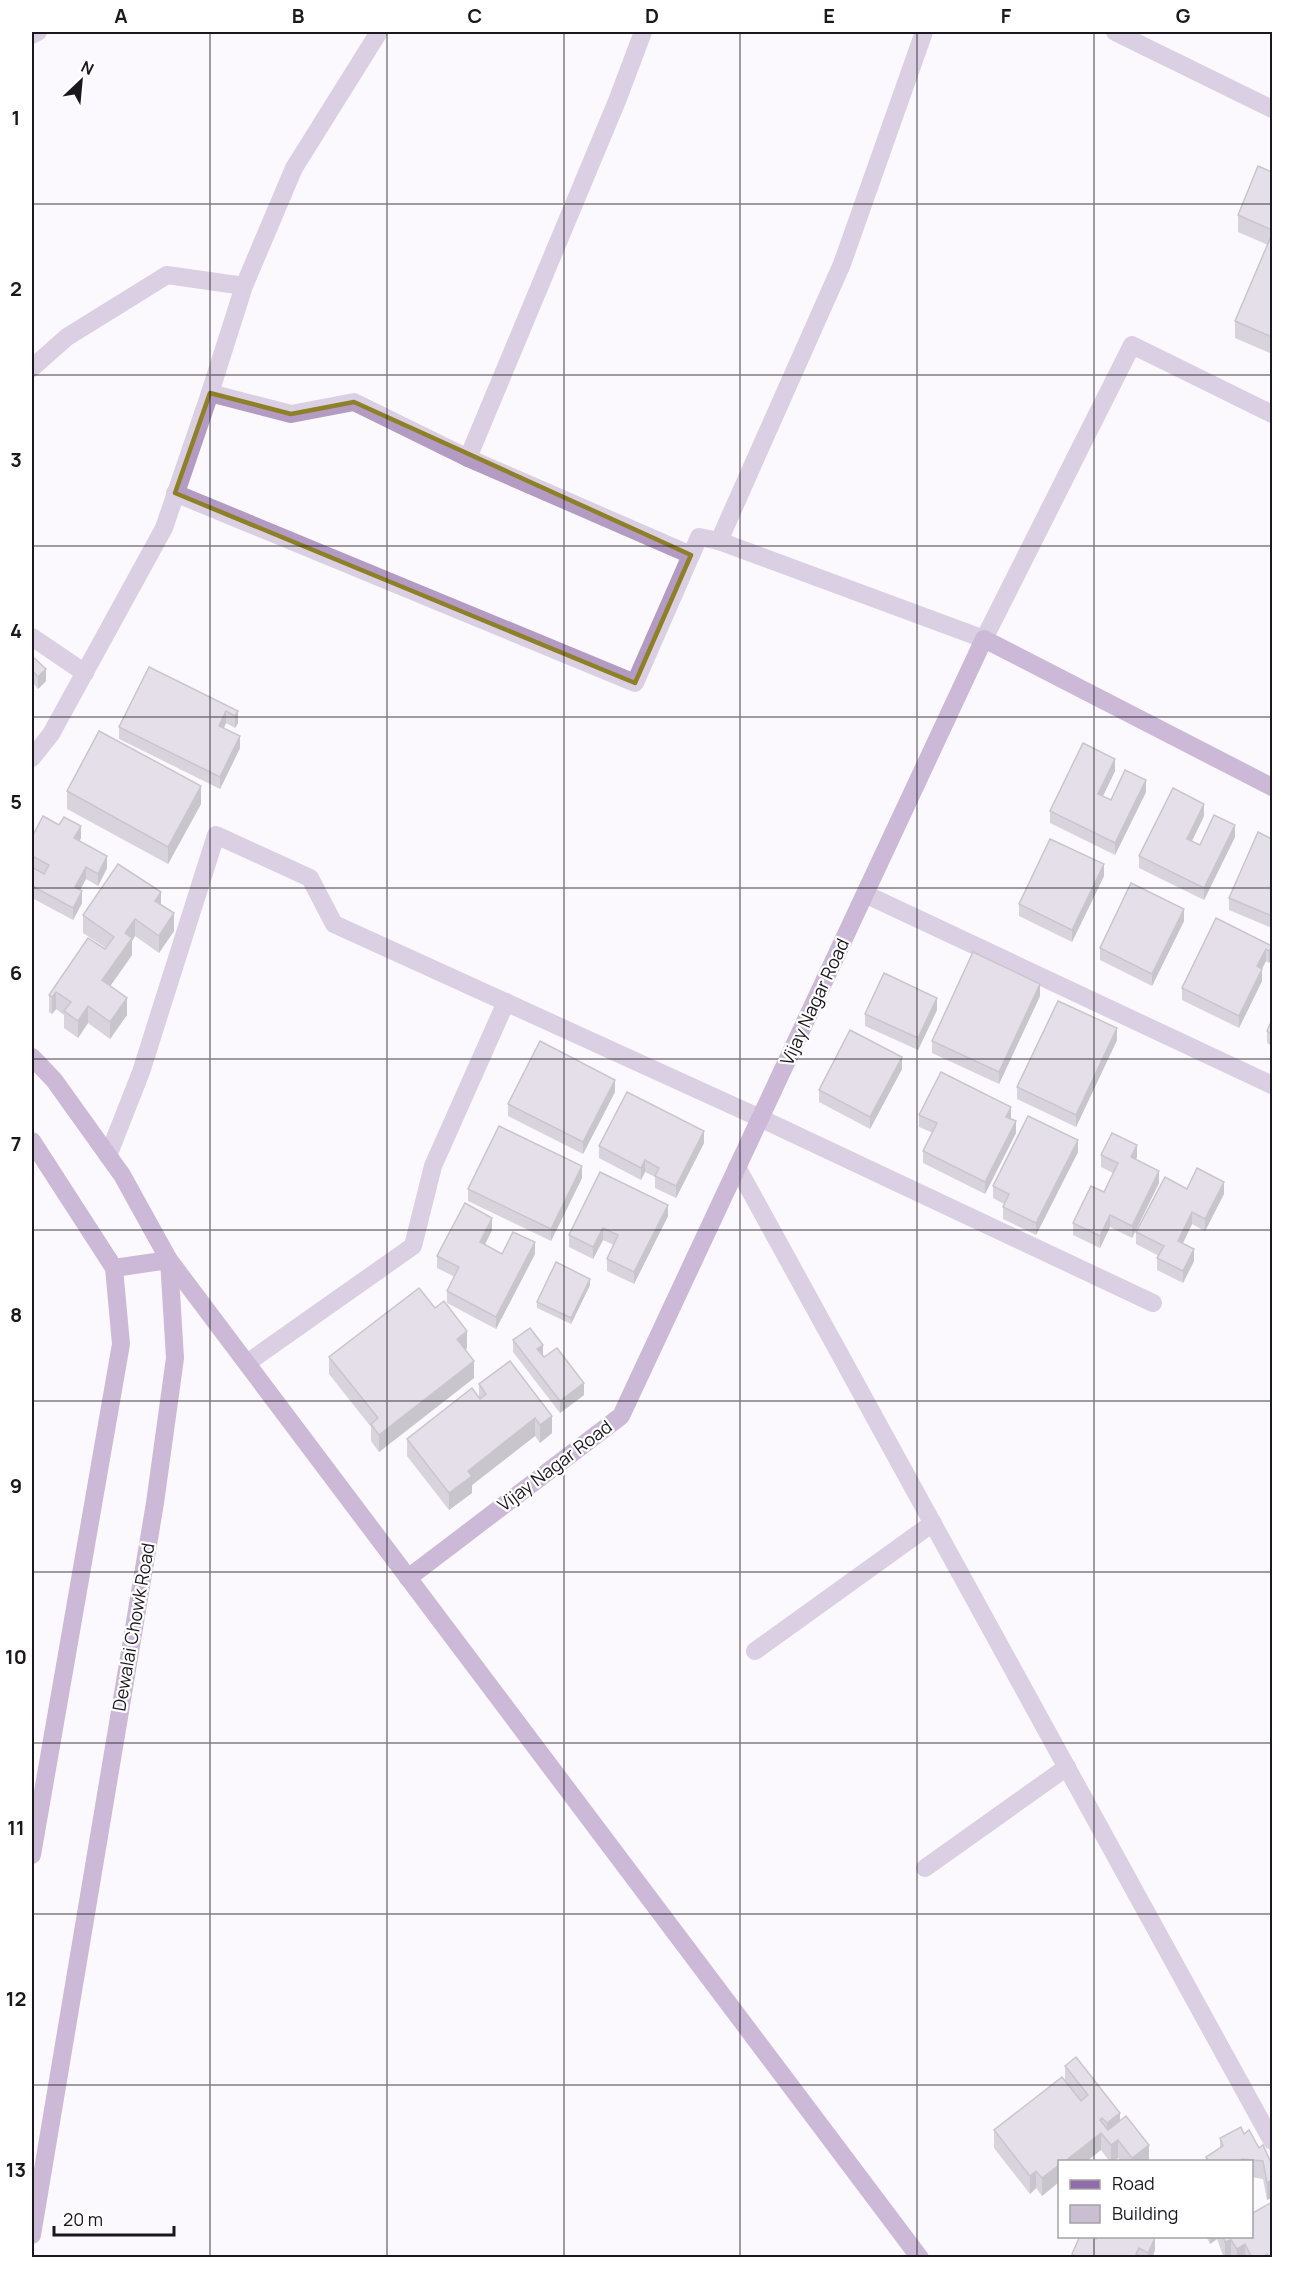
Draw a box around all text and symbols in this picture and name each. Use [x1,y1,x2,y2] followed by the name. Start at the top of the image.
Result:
[114,2,128,29] text: A
[292,2,305,29] text: B
[468,2,482,29] text: C
[645,2,659,29] text: D
[823,2,835,29] text: E
[1001,2,1012,29] text: F
[1176,2,1191,29] text: G
[51,51,111,111] north arrow
[78,55,98,80] text: N
[12,104,20,131] text: 1
[10,275,22,302] text: 2
[10,446,22,473] text: 3
[10,617,22,644] text: 4
[10,788,22,815] text: 5
[774,934,854,1069] street label: Vijay Nagar Road
[10,959,22,986] text: 6
[11,1130,21,1157] text: 7
[10,1301,22,1328] text: 8
[492,1414,617,1516] street label: Vijay Nagar Road
[10,1472,22,1499] text: 9
[106,1541,160,1713] street label: Dewalai Chowk Road
[5,1643,27,1670] text: 10
[7,1814,25,1841] text: 11
[6,1985,26,2012] text: 12
[6,2156,26,2183] text: 13
[1058,2160,1253,2238] legend
[1112,2171,1155,2195] text: Road
[54,2199,174,2237] scale bar
[1112,2201,1178,2225] text: Building
[63,2207,103,2231] text: 20 m

